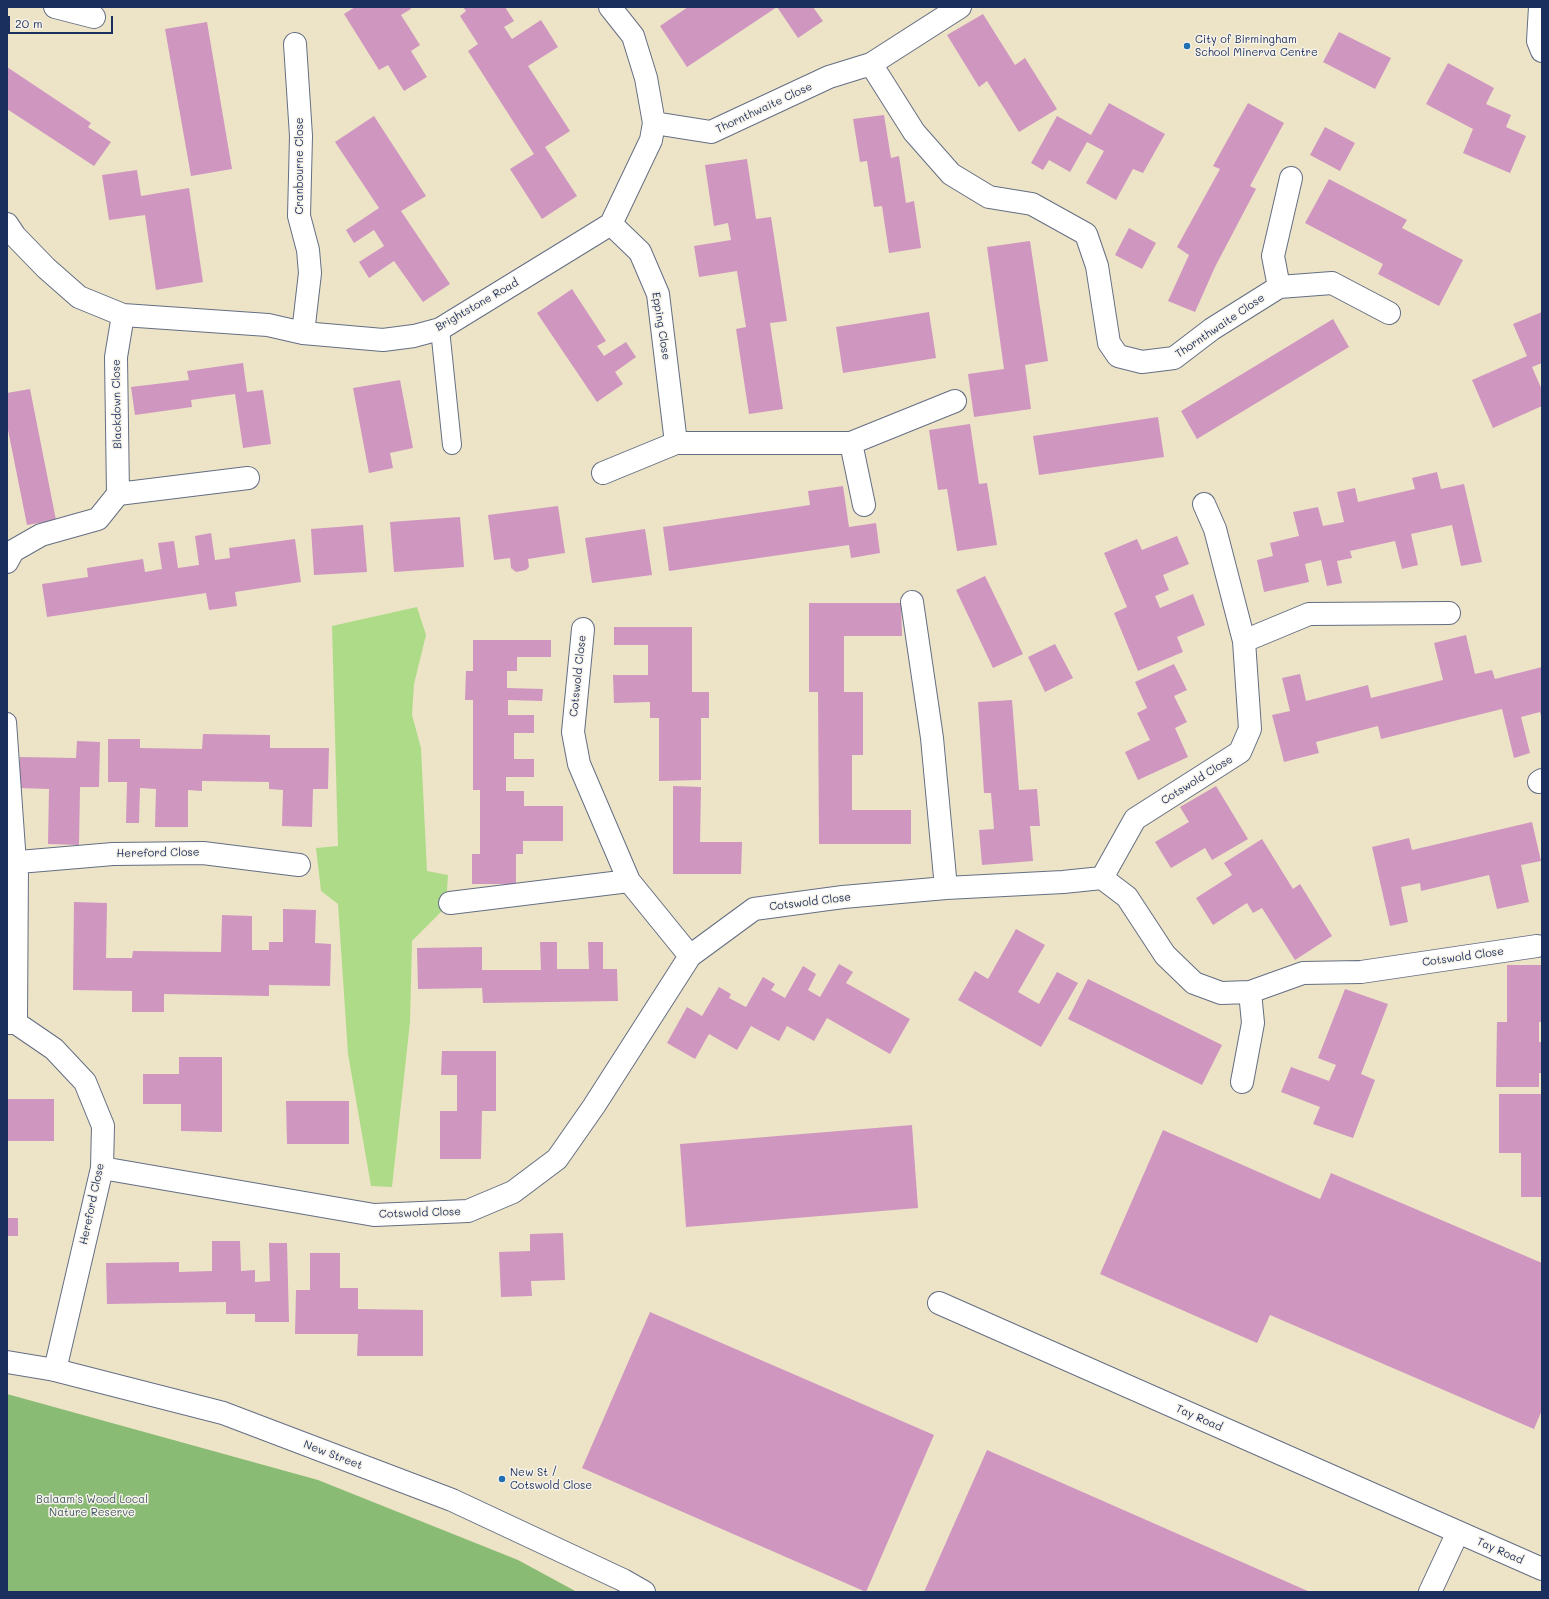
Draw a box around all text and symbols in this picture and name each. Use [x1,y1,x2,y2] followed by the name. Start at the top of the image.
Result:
[10,8,115,34] scale bar
[15,15,43,31] text: 20 m
[1195,33,1318,59] place label: City of Birmingham School Minerva Centre
[1182,41,1192,51] marker: City of Birmingham School Minerva Centre
[714,80,814,136] street label: Thornthwaite Close
[293,117,307,215] street label: Cranbourne Close
[433,276,521,334] street label: Brightstone Road
[649,291,673,361] street label: Epping Close
[1173,291,1267,361] street label: Thornthwaite Close
[110,359,124,449] street label: Blackdown Close
[567,634,589,718] street label: Cotswold Close
[1159,753,1235,807] street label: Cotswold Close
[116,846,200,860] street label: Hereford Close
[768,890,852,914] street label: Cotswold Close
[1421,945,1505,969] street label: Cotswold Close
[77,1162,107,1246] street label: Hereford Close
[379,1205,461,1221] street label: Cotswold Close
[1174,1402,1224,1434] street label: Tay Road
[302,1438,364,1472] street label: New Street
[510,1466,592,1492] place label: New St / Cotswold Close
[497,1474,507,1484] marker: New St / Cotswold Close
[36,1493,148,1519] park label: Balaam's Wood Local Nature Reserve
[1475,1535,1525,1567] street label: Tay Road

